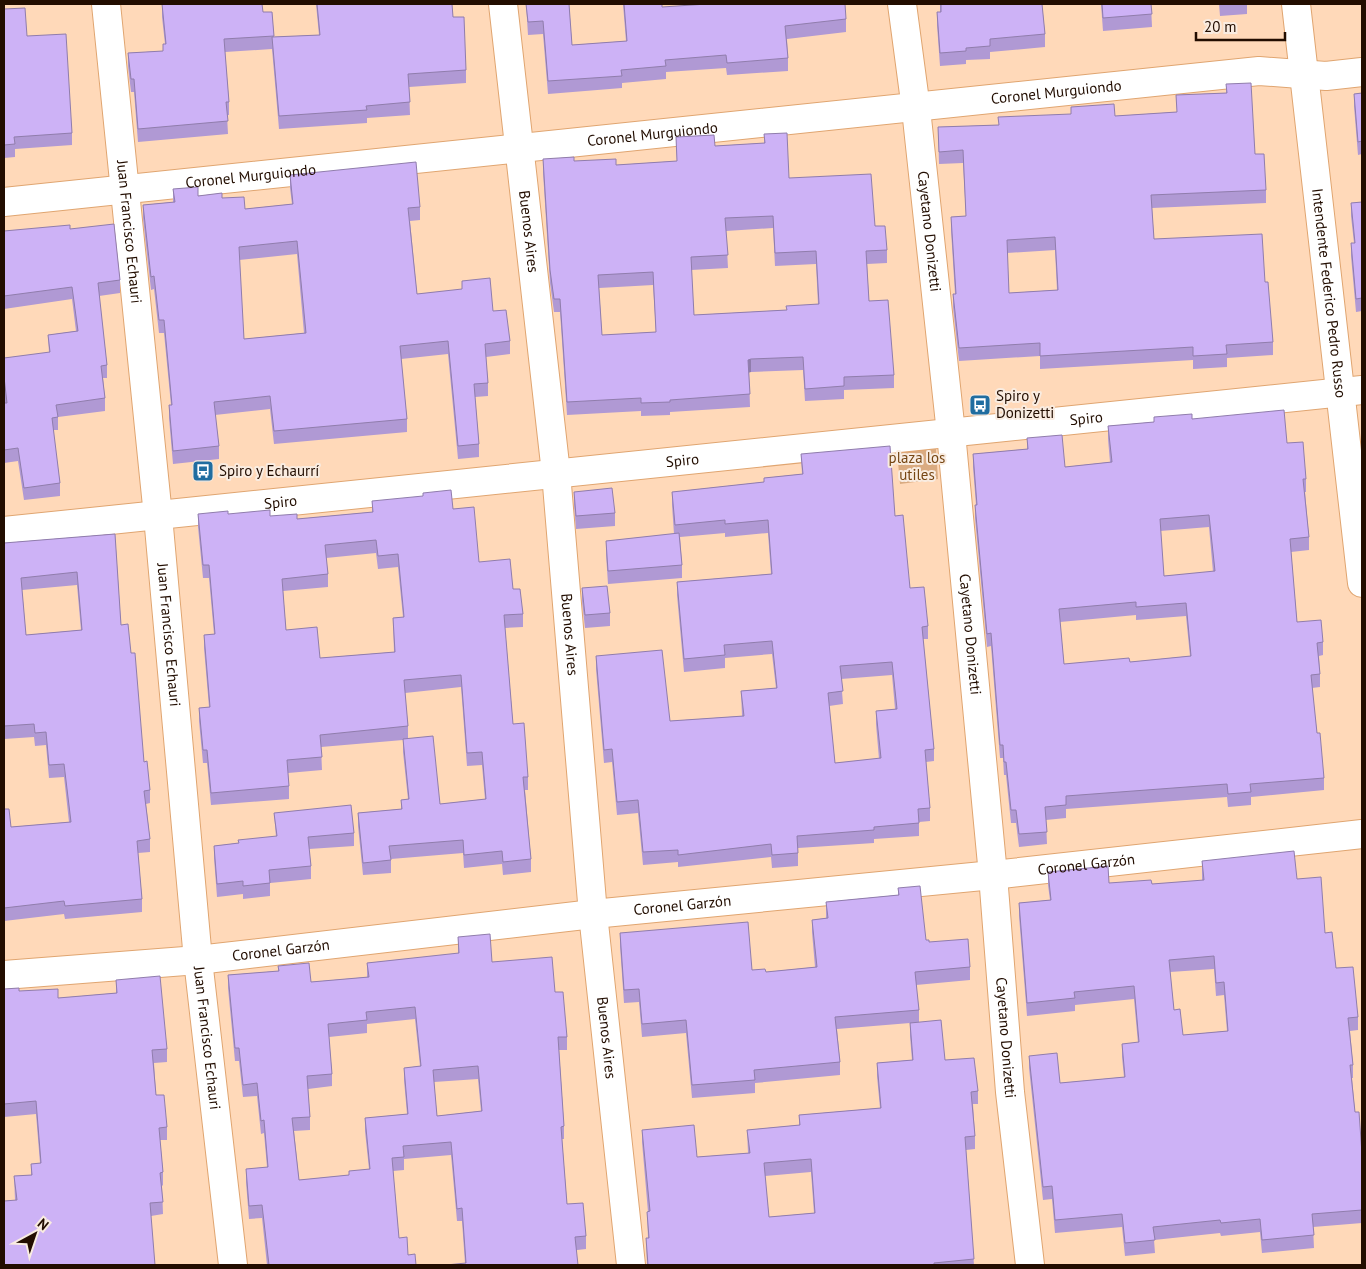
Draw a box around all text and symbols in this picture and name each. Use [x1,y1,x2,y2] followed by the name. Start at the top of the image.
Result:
[1196,10,1285,42] scale bar
[1204,17,1237,36] text: 20 m
[990,75,1122,108] street label: Coronel Murguiondo
[586,118,719,150] street label: Coronel Murguiondo
[113,158,146,304] street label: Juan Francisco Echauri
[184,159,317,192] street label: Coronel Murguiondo
[914,170,946,293] street label: Cayetano Donizetti
[1308,187,1351,399] street label: Intendente Federico Pedro Russo
[515,189,543,274] street label: Buenos Aires
[996,386,1054,422] place label: Spiro y Donizetti
[968,393,992,417] bus stop icon: Spiro y Donizetti
[1069,407,1104,429] street label: Spiro
[889,448,945,484] park label: plaza los utiles
[665,449,700,471] street label: Spiro
[191,459,215,483] bus stop icon: Spiro y Echaurrí
[219,461,319,480] place label: Spiro y Echaurrí
[263,491,298,513] street label: Spiro
[153,561,185,707] street label: Juan Francisco Echauri
[955,573,986,696] street label: Cayetano Donizetti
[557,593,583,676] street label: Buenos Aires
[1036,849,1136,879] street label: Coronel Garzón
[633,891,732,919] street label: Coronel Garzón
[231,935,331,965] street label: Coronel Garzón
[190,964,225,1111] street label: Juan Francisco Echauri
[992,976,1021,1099] street label: Cayetano Donizetti
[593,996,621,1080] street label: Buenos Aires
[10,1209,60,1259] north arrow
[34,1214,53,1234] text: N

